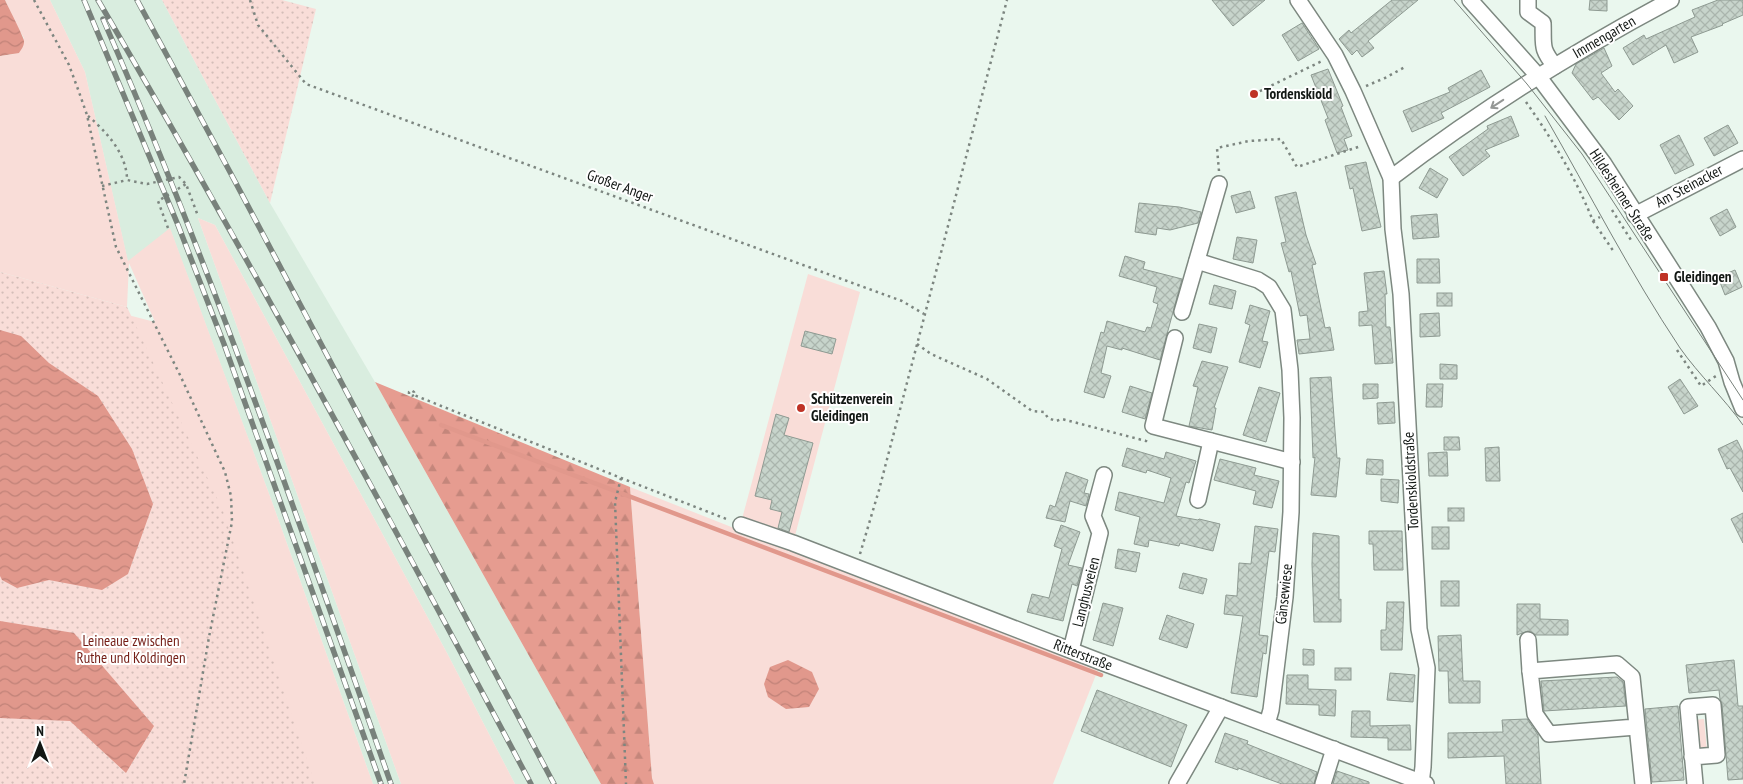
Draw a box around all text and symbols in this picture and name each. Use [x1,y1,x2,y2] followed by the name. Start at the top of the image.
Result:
[1569,11,1639,62] street label: Immengarten
[1264,84,1333,103] place label: Tordenskiold
[1248,88,1260,100] marker: Tordenskiold
[1491,99,1505,109] one-way arrow
[1586,145,1659,244] street label: Hildesheimer Straße
[1652,159,1727,211] street label: Am Steinacker
[585,165,657,207] street label: Großer Anger
[1674,267,1732,286] place label: Gleidingen
[1658,271,1670,283] marker: Gleidingen
[811,389,893,425] place label: Schützenverein Gleidingen
[795,402,807,414] marker: Schützenverein Gleidingen
[1398,431,1423,531] street label: Tordenskioldstraße
[1068,555,1103,629] street label: Langhusveien
[1271,563,1296,625] street label: Gänsewiese
[77,631,185,667] park label: Leineaue zwischen Ruthe und Koldingen
[1051,635,1115,674] street label: Ritterstraße
[15,719,65,769] north arrow
[36,722,44,740] text: N

